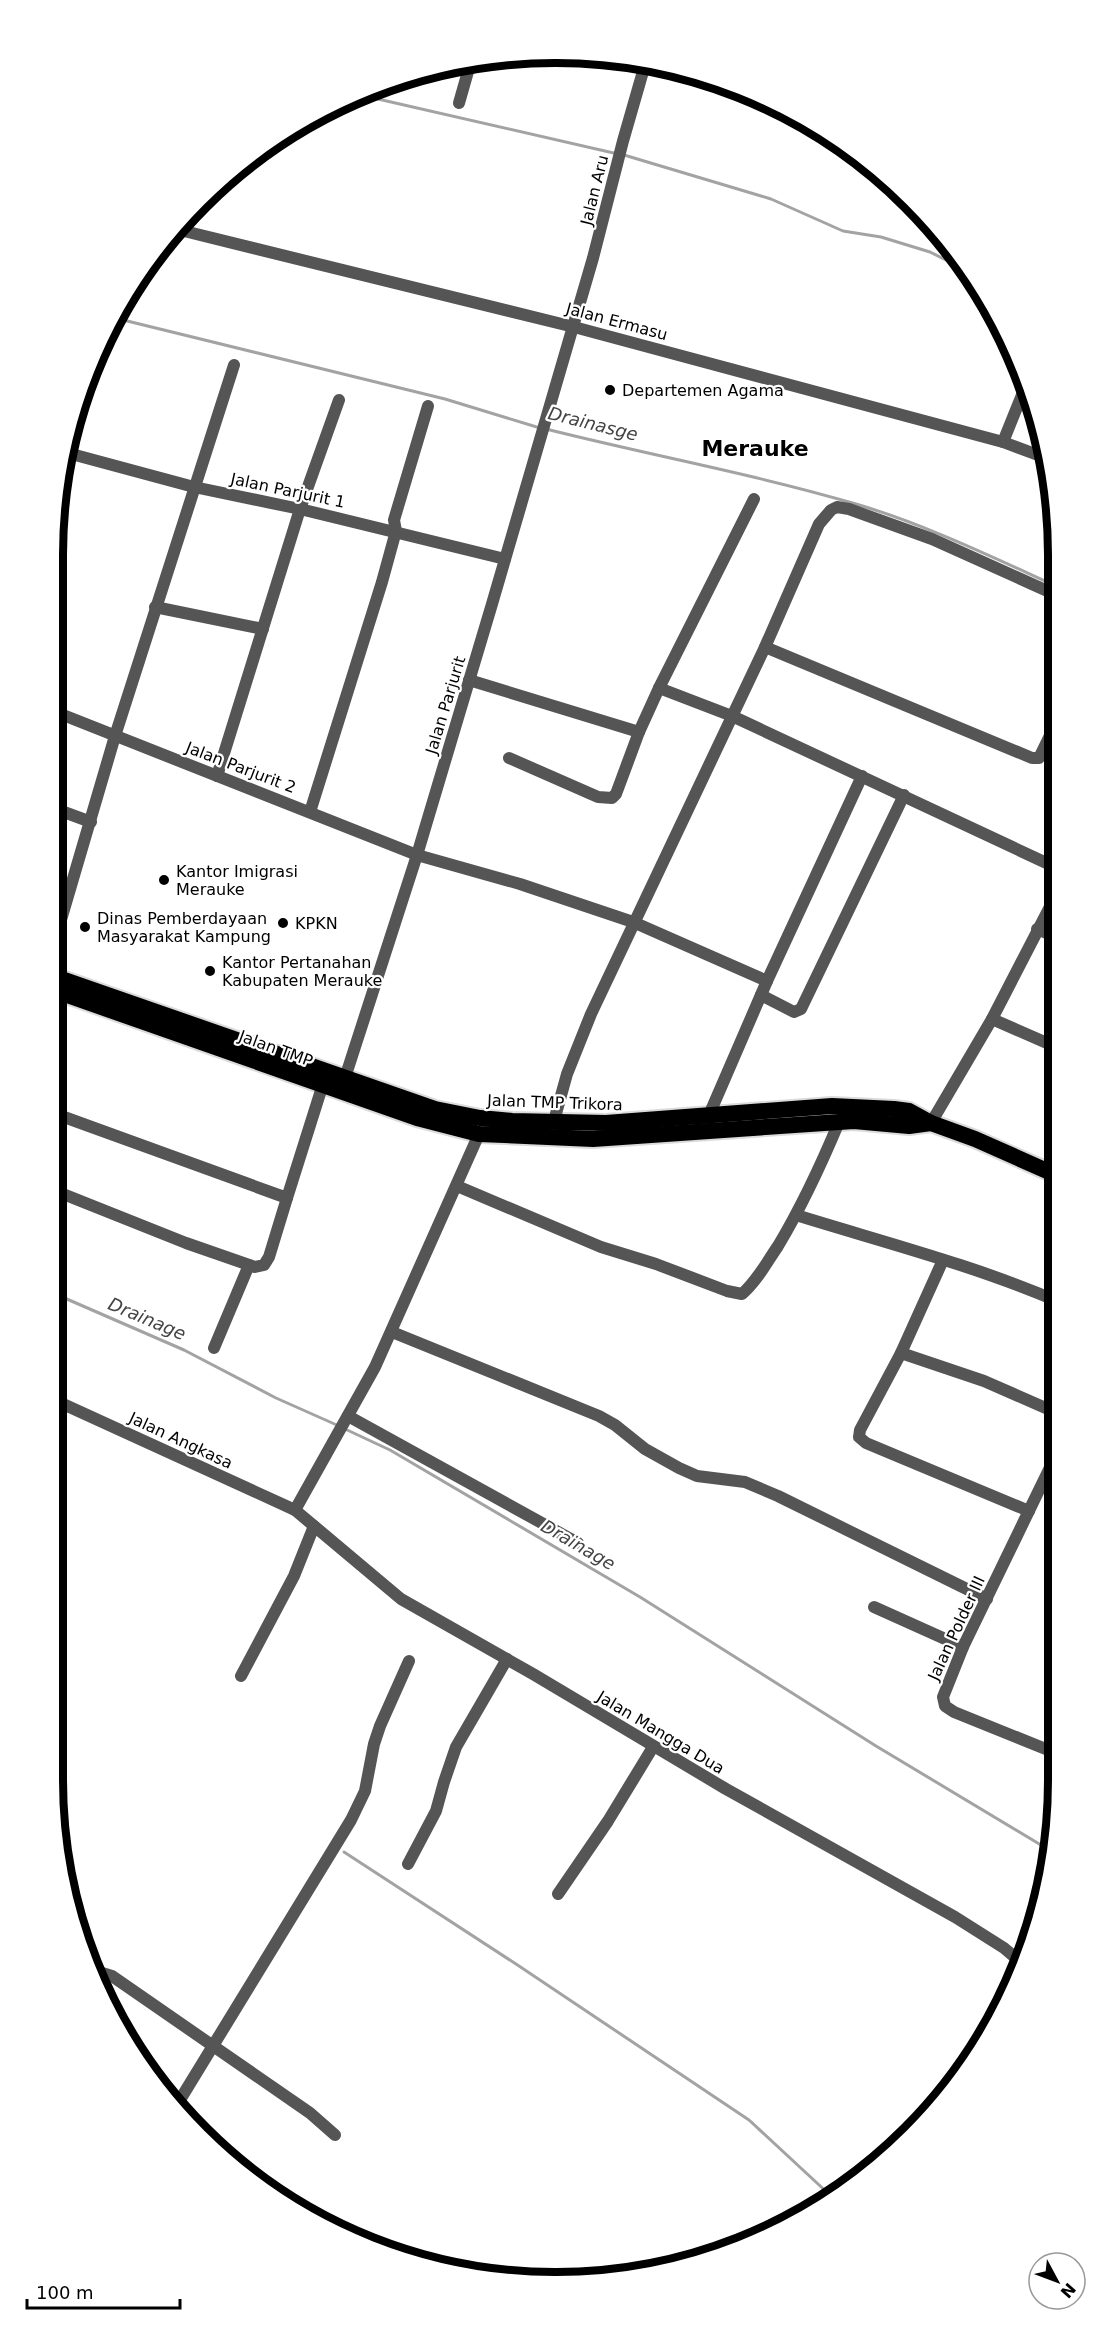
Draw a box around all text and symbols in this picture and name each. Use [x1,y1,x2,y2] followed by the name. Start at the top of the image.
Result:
[576,153,612,228] street label: Jalan Aru
[563,299,670,344] street label: Jalan Ermasu
[622,381,784,400] place label: Departemen Agama
[603,383,617,397] marker: Departemen Agama
[546,402,640,445] water label: Drainasge
[701,436,809,461] district label: Merauke
[228,469,347,512] street label: Jalan Parjurit 1
[421,654,469,757] street label: Jalan Parjurit
[182,737,299,797] street label: Jalan Parjurit 2
[176,862,298,899] place label: Kantor Imigrasi Merauke
[157,873,171,887] marker: Kantor Imigrasi Merauke
[97,909,271,946] place label: Dinas Pemberdayaan Masyarakat Kampung
[295,914,338,933] place label: KPKN
[276,916,290,930] marker: KPKN
[78,920,92,934] marker: Dinas Pemberdayaan Masyarakat Kampung
[222,953,382,990] place label: Kantor Pertanahan Kabupaten Merauke
[203,964,217,978] marker: Kantor Pertanahan Kabupaten Merauke
[235,1026,316,1071] street label: Jalan TMP
[486,1091,623,1114] street label: Jalan TMP Trikora
[105,1293,189,1344] water label: Drainage
[125,1408,236,1473] street label: Jalan Angkasa
[537,1515,619,1574] water label: Drainage
[924,1573,989,1684] street label: Jalan Polder III
[593,1686,728,1778] street label: Jalan Mangga Dua
[1027,2251,1087,2311] north arrow
[27,2272,180,2310] scale bar
[1056,2279,1080,2302] text: N
[36,2282,94,2303] text: 100 m

